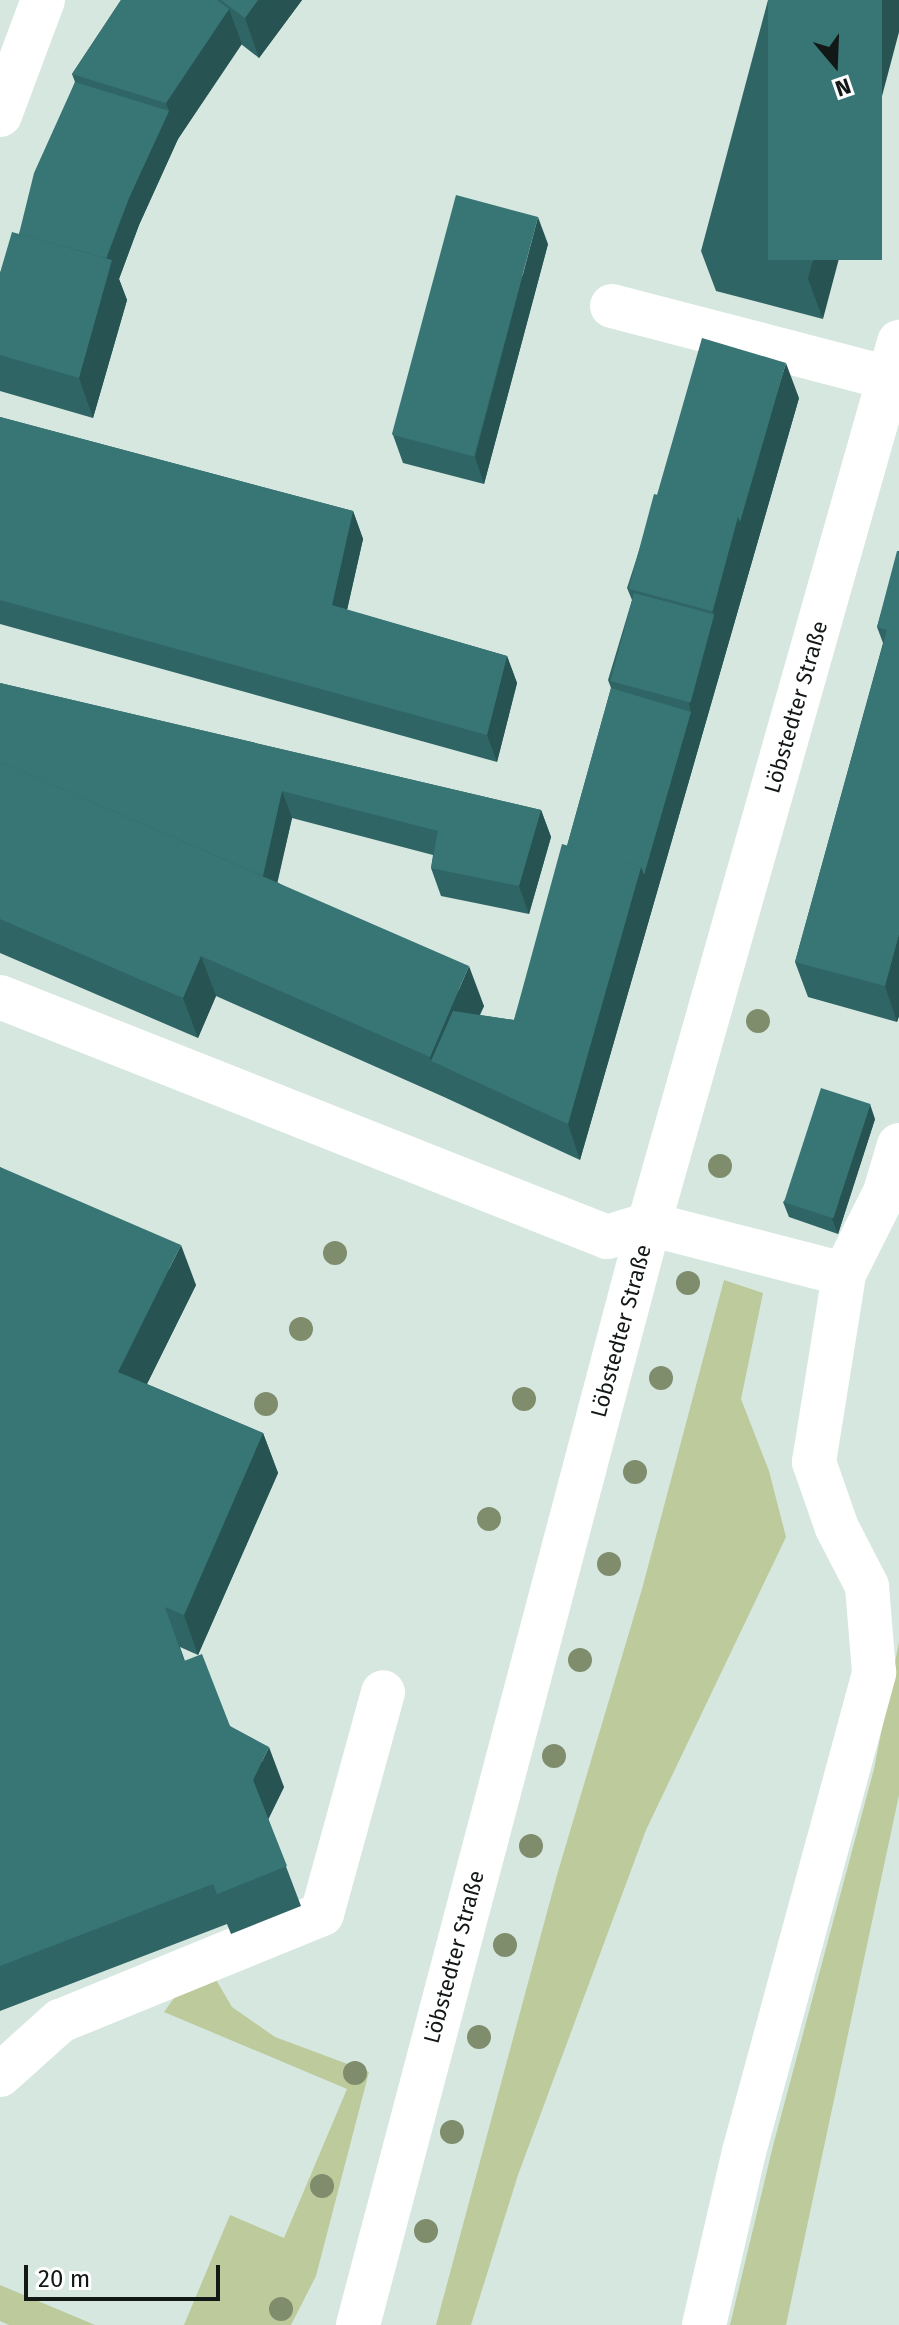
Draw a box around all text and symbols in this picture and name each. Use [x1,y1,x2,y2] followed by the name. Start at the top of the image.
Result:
[795,24,875,104] north arrow
[832,72,854,102] text: N
[759,618,833,796] street label: Löbstedter Straße
[585,1242,657,1420] street label: Löbstedter Straße
[418,1868,490,2046] street label: Löbstedter Straße
[28,2249,224,2299] scale bar
[38,2265,90,2293] text: 20 m

